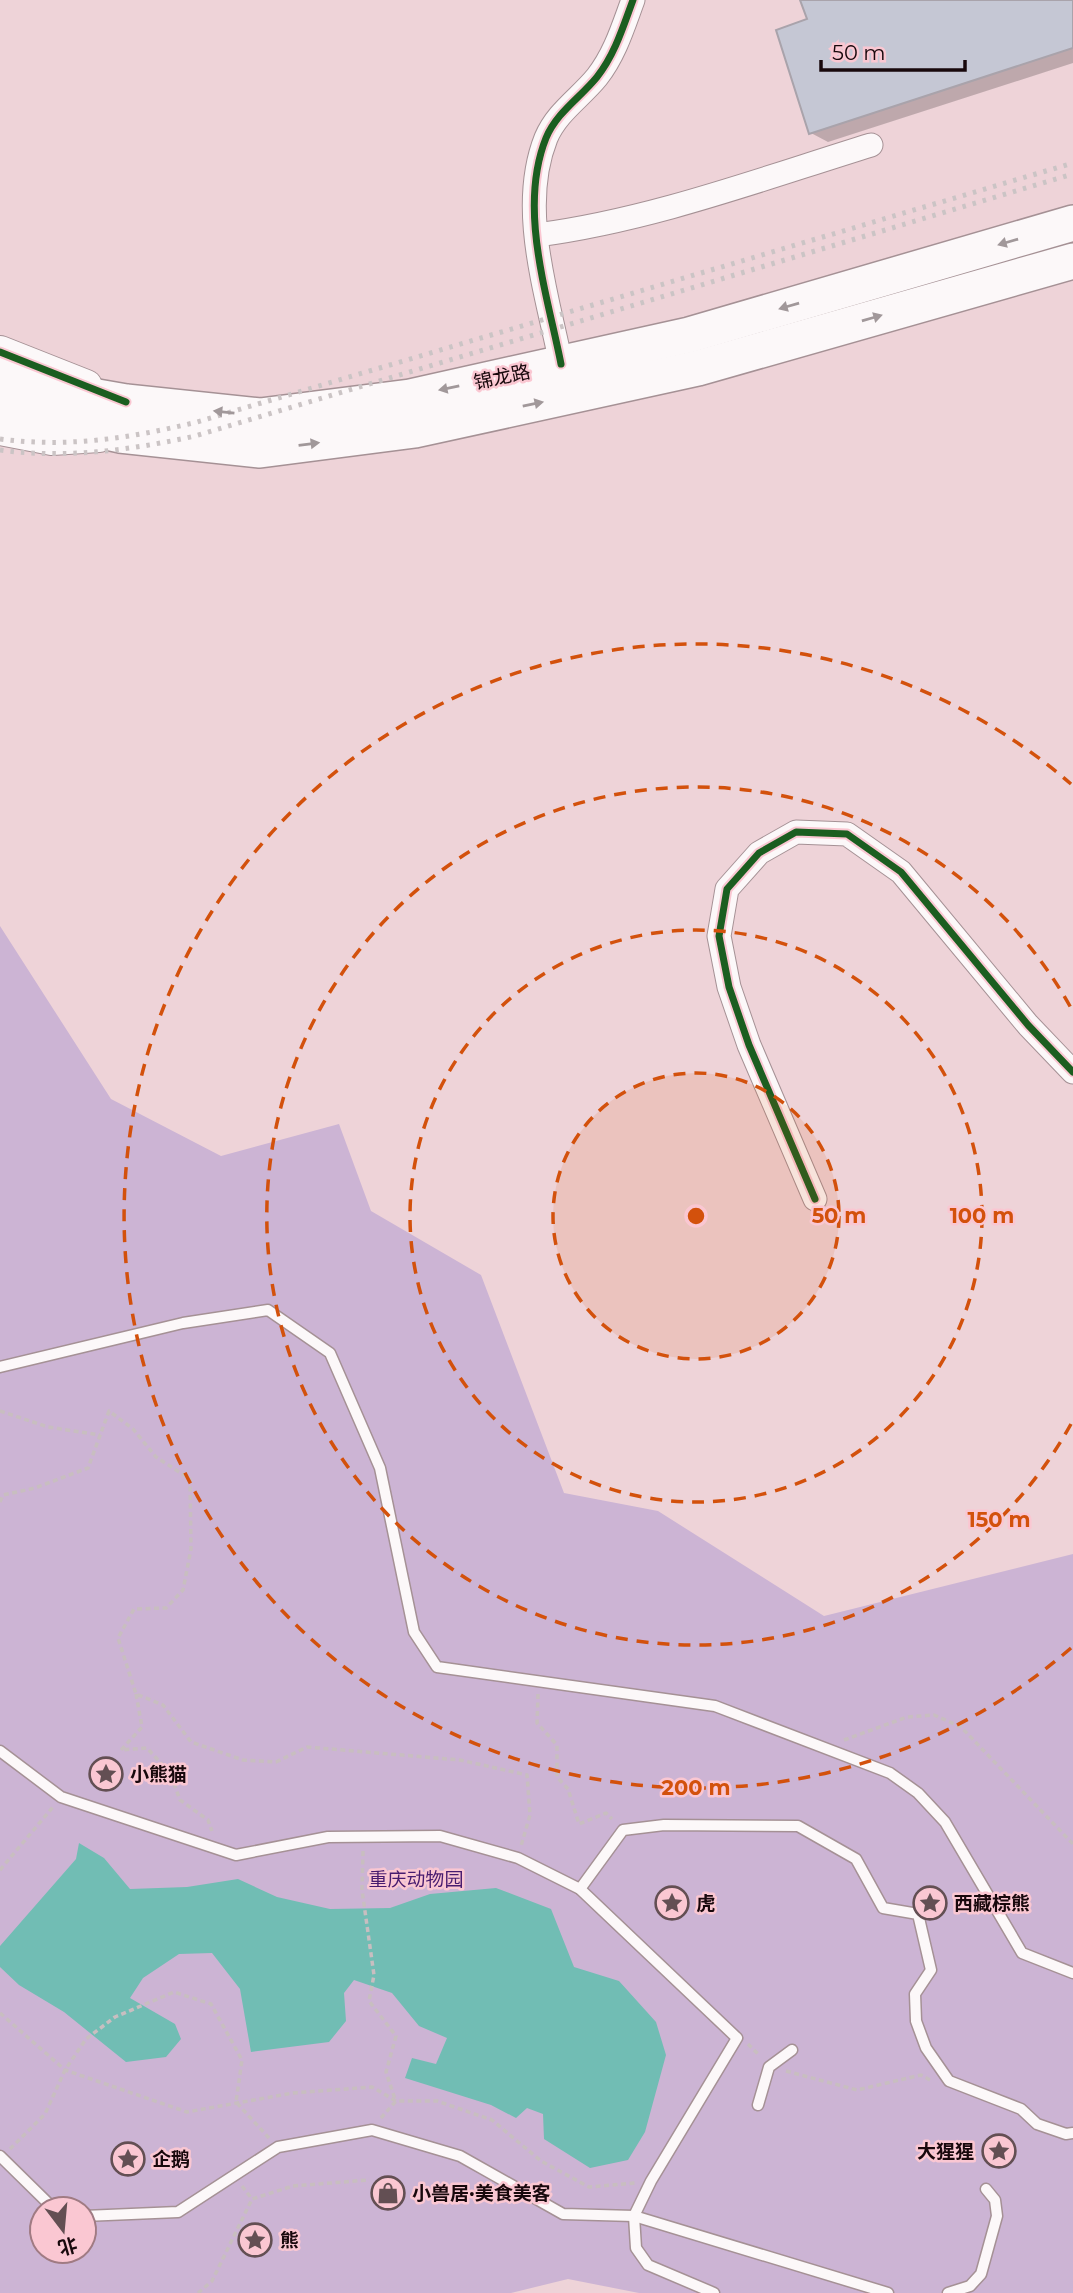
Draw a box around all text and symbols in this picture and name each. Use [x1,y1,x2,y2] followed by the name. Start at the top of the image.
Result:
[821,28,964,72] scale bar
[832,40,886,65] text: 50 m
[997,237,1018,247] one-way arrow
[778,301,799,311] one-way arrow
[862,313,883,323] one-way arrow
[472,360,532,394] street label: 锦龙路
[438,383,460,394] one-way arrow
[522,399,544,410] one-way arrow
[213,407,235,418] one-way arrow
[299,438,321,449] one-way arrow
[812,1203,866,1228] text: 50 m
[950,1203,1014,1228] text: 100 m
[684,1204,708,1228] centre of rings
[968,1507,1030,1532] text: 150 m
[87,1755,125,1793] place icon: 小熊猫
[130,1763,187,1786] place label: 小熊猫
[662,1775,730,1800] text: 200 m
[368,1868,464,1891] park label: 重庆动物园
[653,1884,691,1922] place icon: 虎
[911,1884,949,1922] place icon: 西藏棕熊
[696,1892,715,1915] place label: 虎
[954,1892,1030,1915] place label: 西藏棕熊
[980,2132,1018,2170] place icon: 大猩猩
[109,2140,147,2178] place icon: 企鹅
[917,2140,974,2163] place label: 大猩猩
[152,2148,190,2171] place label: 企鹅
[369,2174,407,2212] shop icon: 小兽居·美食美客
[412,2182,551,2205] place label: 小兽居·美食美客
[28,2195,98,2265] north arrow
[236,2221,274,2259] place icon: 熊
[280,2229,299,2252] place label: 熊
[55,2232,80,2260] text: 北

